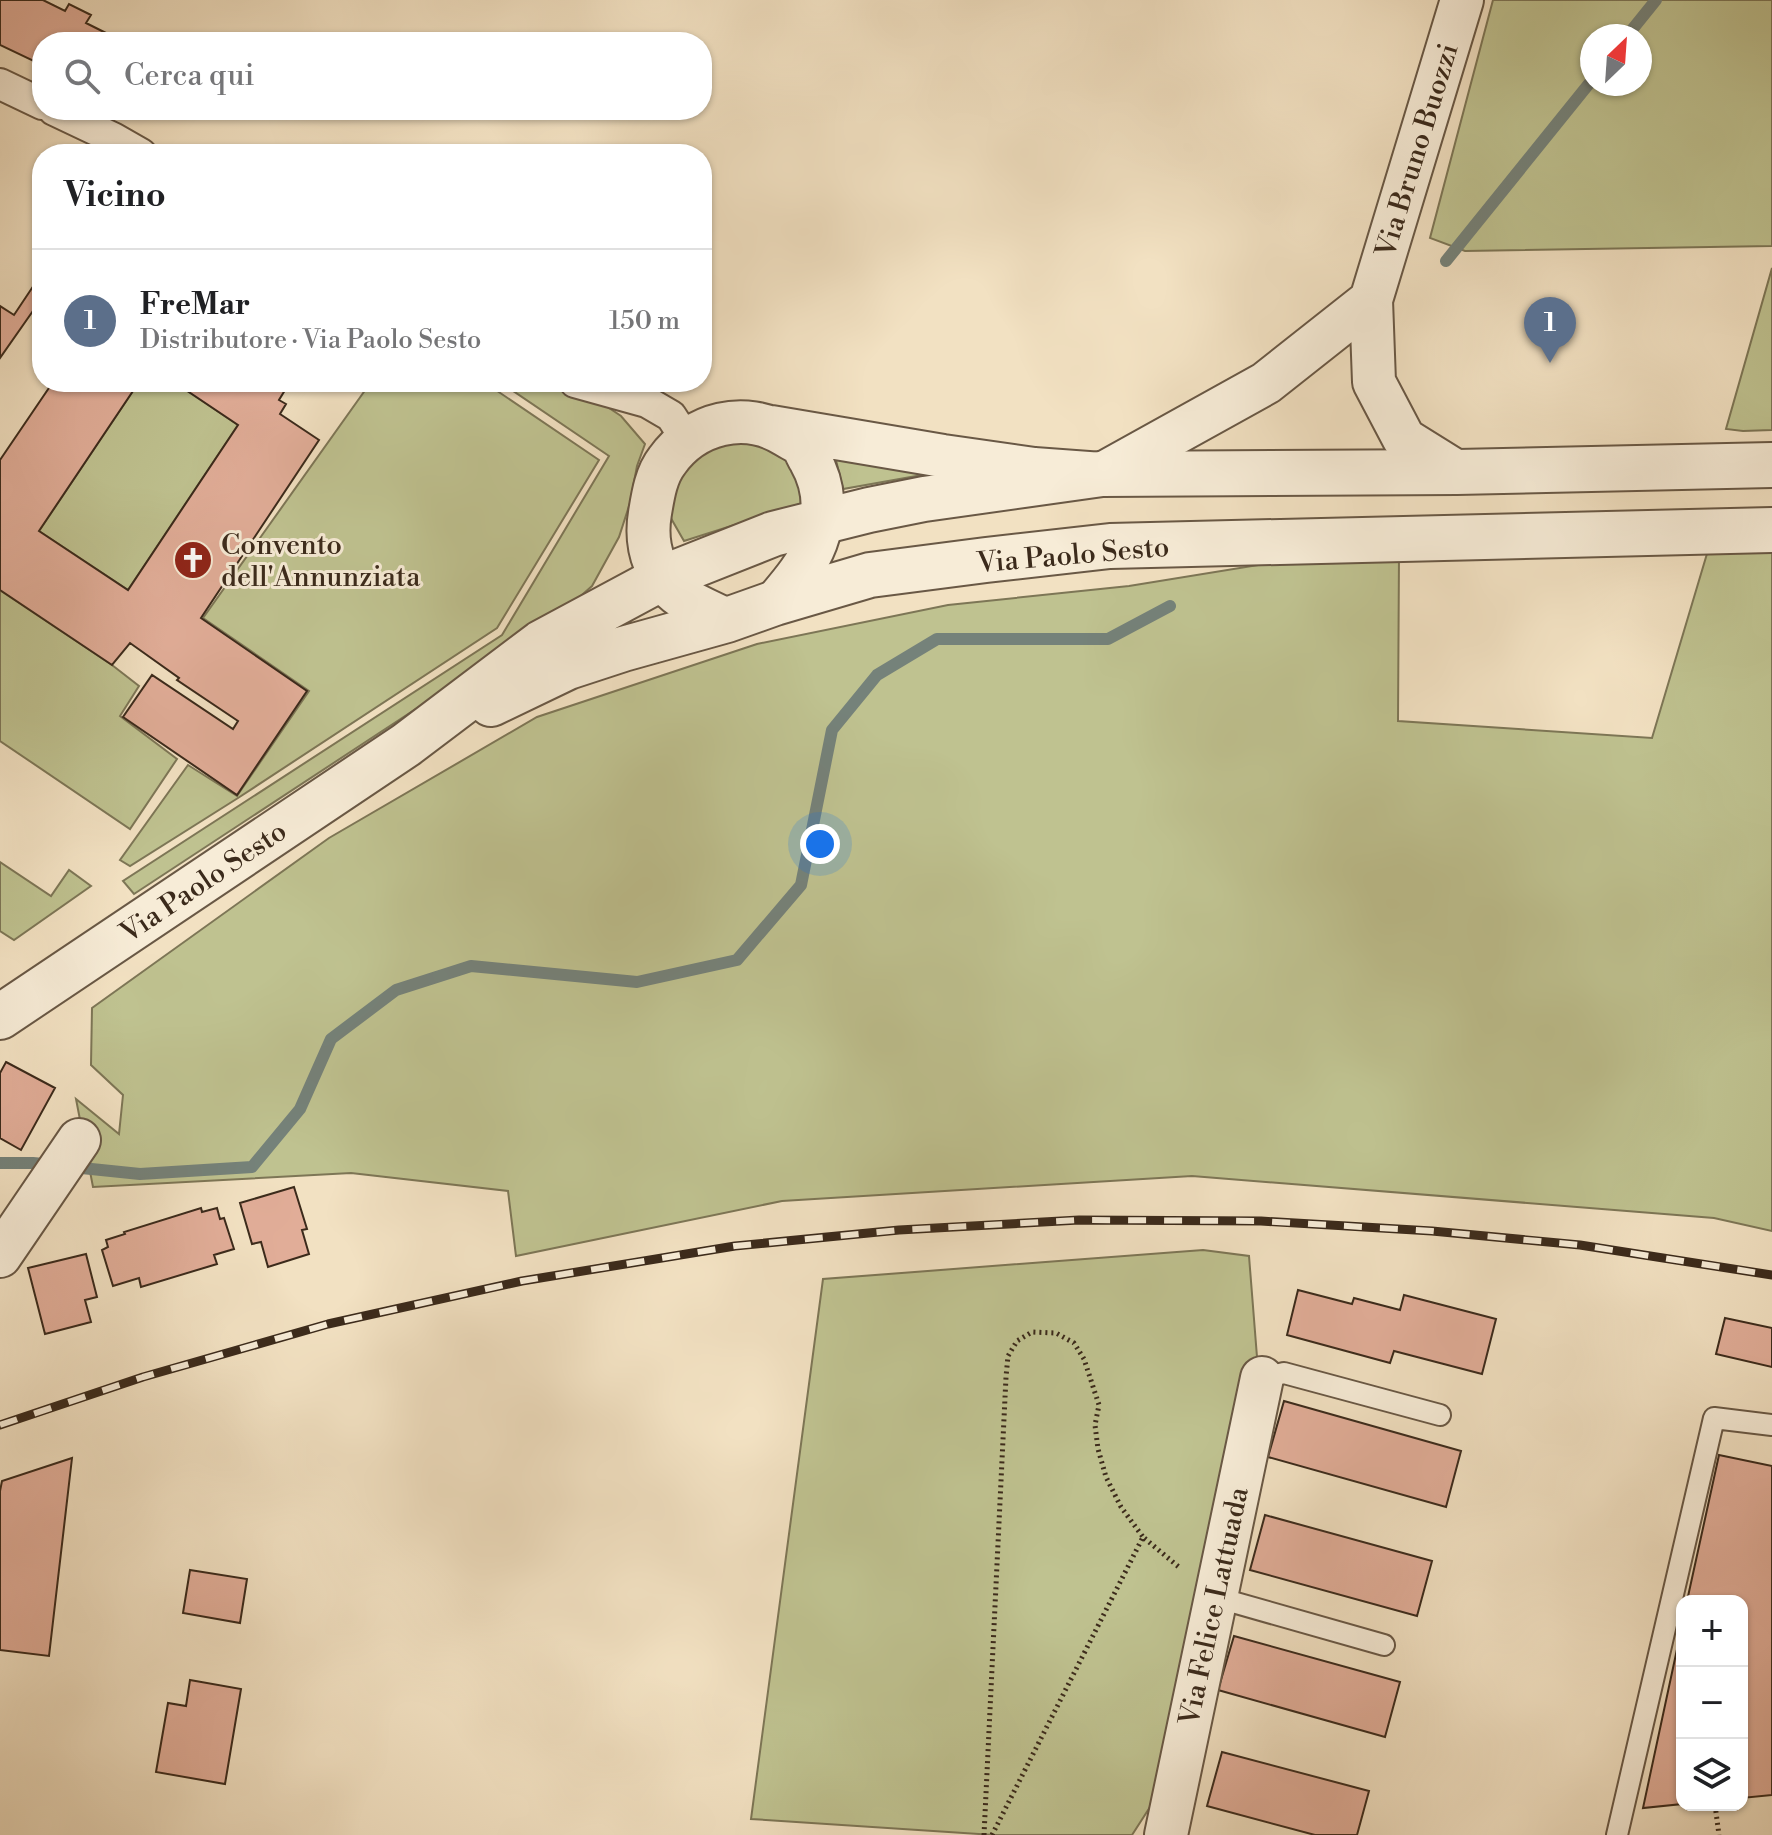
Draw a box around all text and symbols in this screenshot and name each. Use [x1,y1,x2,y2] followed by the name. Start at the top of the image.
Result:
[1580,24,1652,96] north arrow
[32,32,712,120] search box
[1368,39,1467,263] street label: Via Bruno Buozzi
[60,54,104,98] icon: search
[124,57,254,95] text: Cerca qui
[64,175,166,217] text: Vicino
[140,286,250,324] text: FreMar
[1524,297,1576,363] pin: 1
[84,305,96,337] text: 1
[609,305,680,337] text: 150 m
[140,324,481,356] text: Distributore · Via Paolo Sesto
[221,528,421,595] place label: Convento dell'Annunziata
[974,530,1171,581] street label: Via Paolo Sesto
[172,539,214,581] church icon: Convento dell'Annunziata
[113,814,294,951] street label: Via Paolo Sesto
[800,824,840,864] your location
[1172,1483,1257,1730] street label: Via Felice Lattuada
[1676,1595,1748,1811] map controls
[1676,1595,1748,1667] button: +
[1676,1667,1748,1739] button: −
[1676,1739,1748,1811] button: layers

